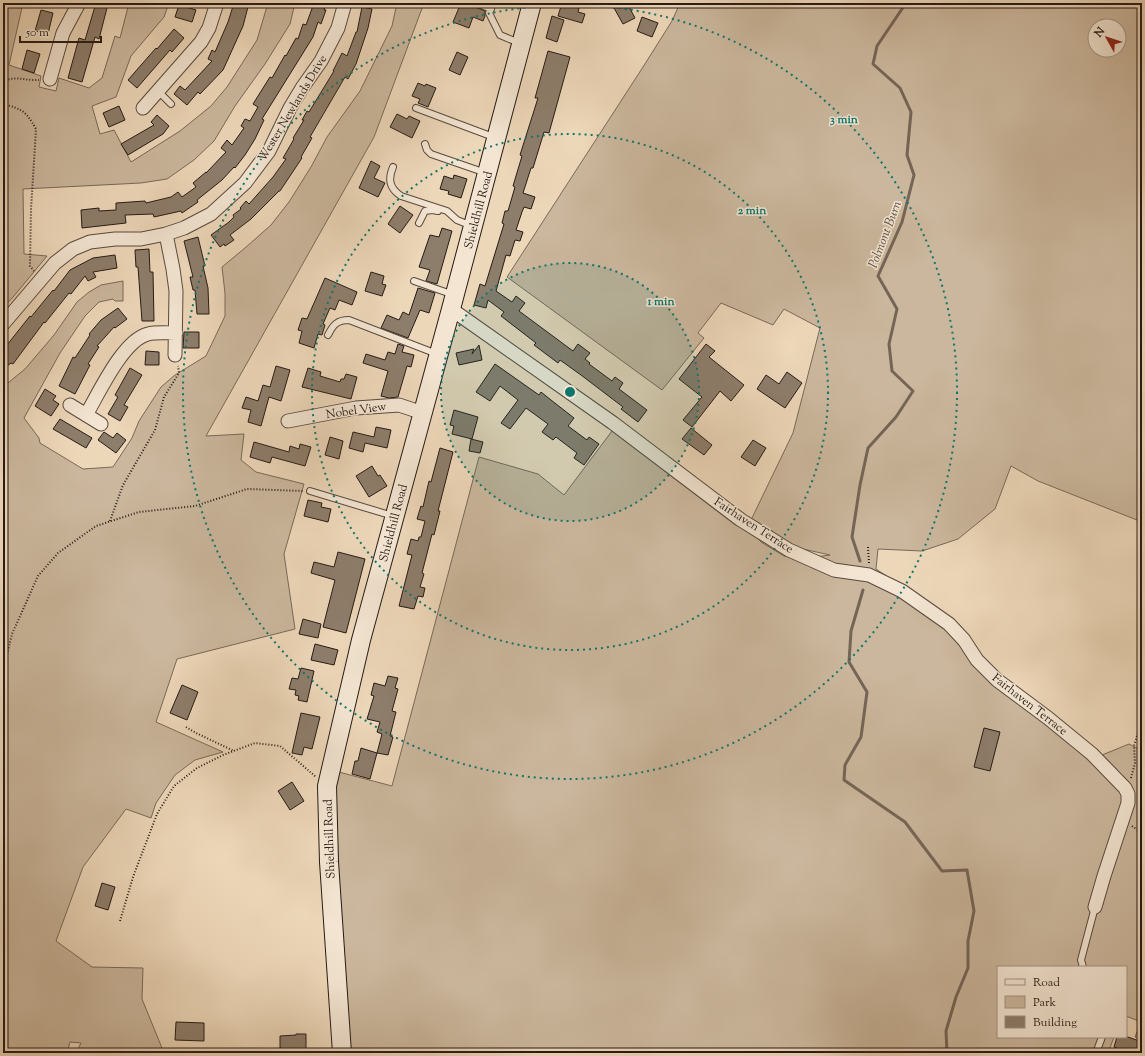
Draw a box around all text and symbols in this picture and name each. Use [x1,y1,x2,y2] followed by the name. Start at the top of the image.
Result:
[20,18,101,44] scale bar
[1087,18,1127,58] north arrow
[25,24,49,42] text: 50 m
[1090,24,1109,42] text: N
[254,51,332,165] street label: Wester Newlands Drive
[830,111,859,129] text: 3 min
[460,169,498,251] street label: Shieldhill Road
[865,198,907,271] water label: Polmont Burn
[738,202,767,220] text: 2 min
[646,293,675,311] text: 1 min
[563,385,577,399] centre of rings
[325,398,387,424] street label: Nobel View
[375,482,413,564] street label: Shieldhill Road
[710,493,797,559] street label: Fairhaven Terrace
[988,669,1071,740] street label: Fairhaven Terrace
[320,799,340,879] street label: Shieldhill Road
[997,966,1127,1038] legend
[1033,974,1060,992] text: Road
[1033,994,1056,1012] text: Park
[1033,1014,1077,1032] text: Building

